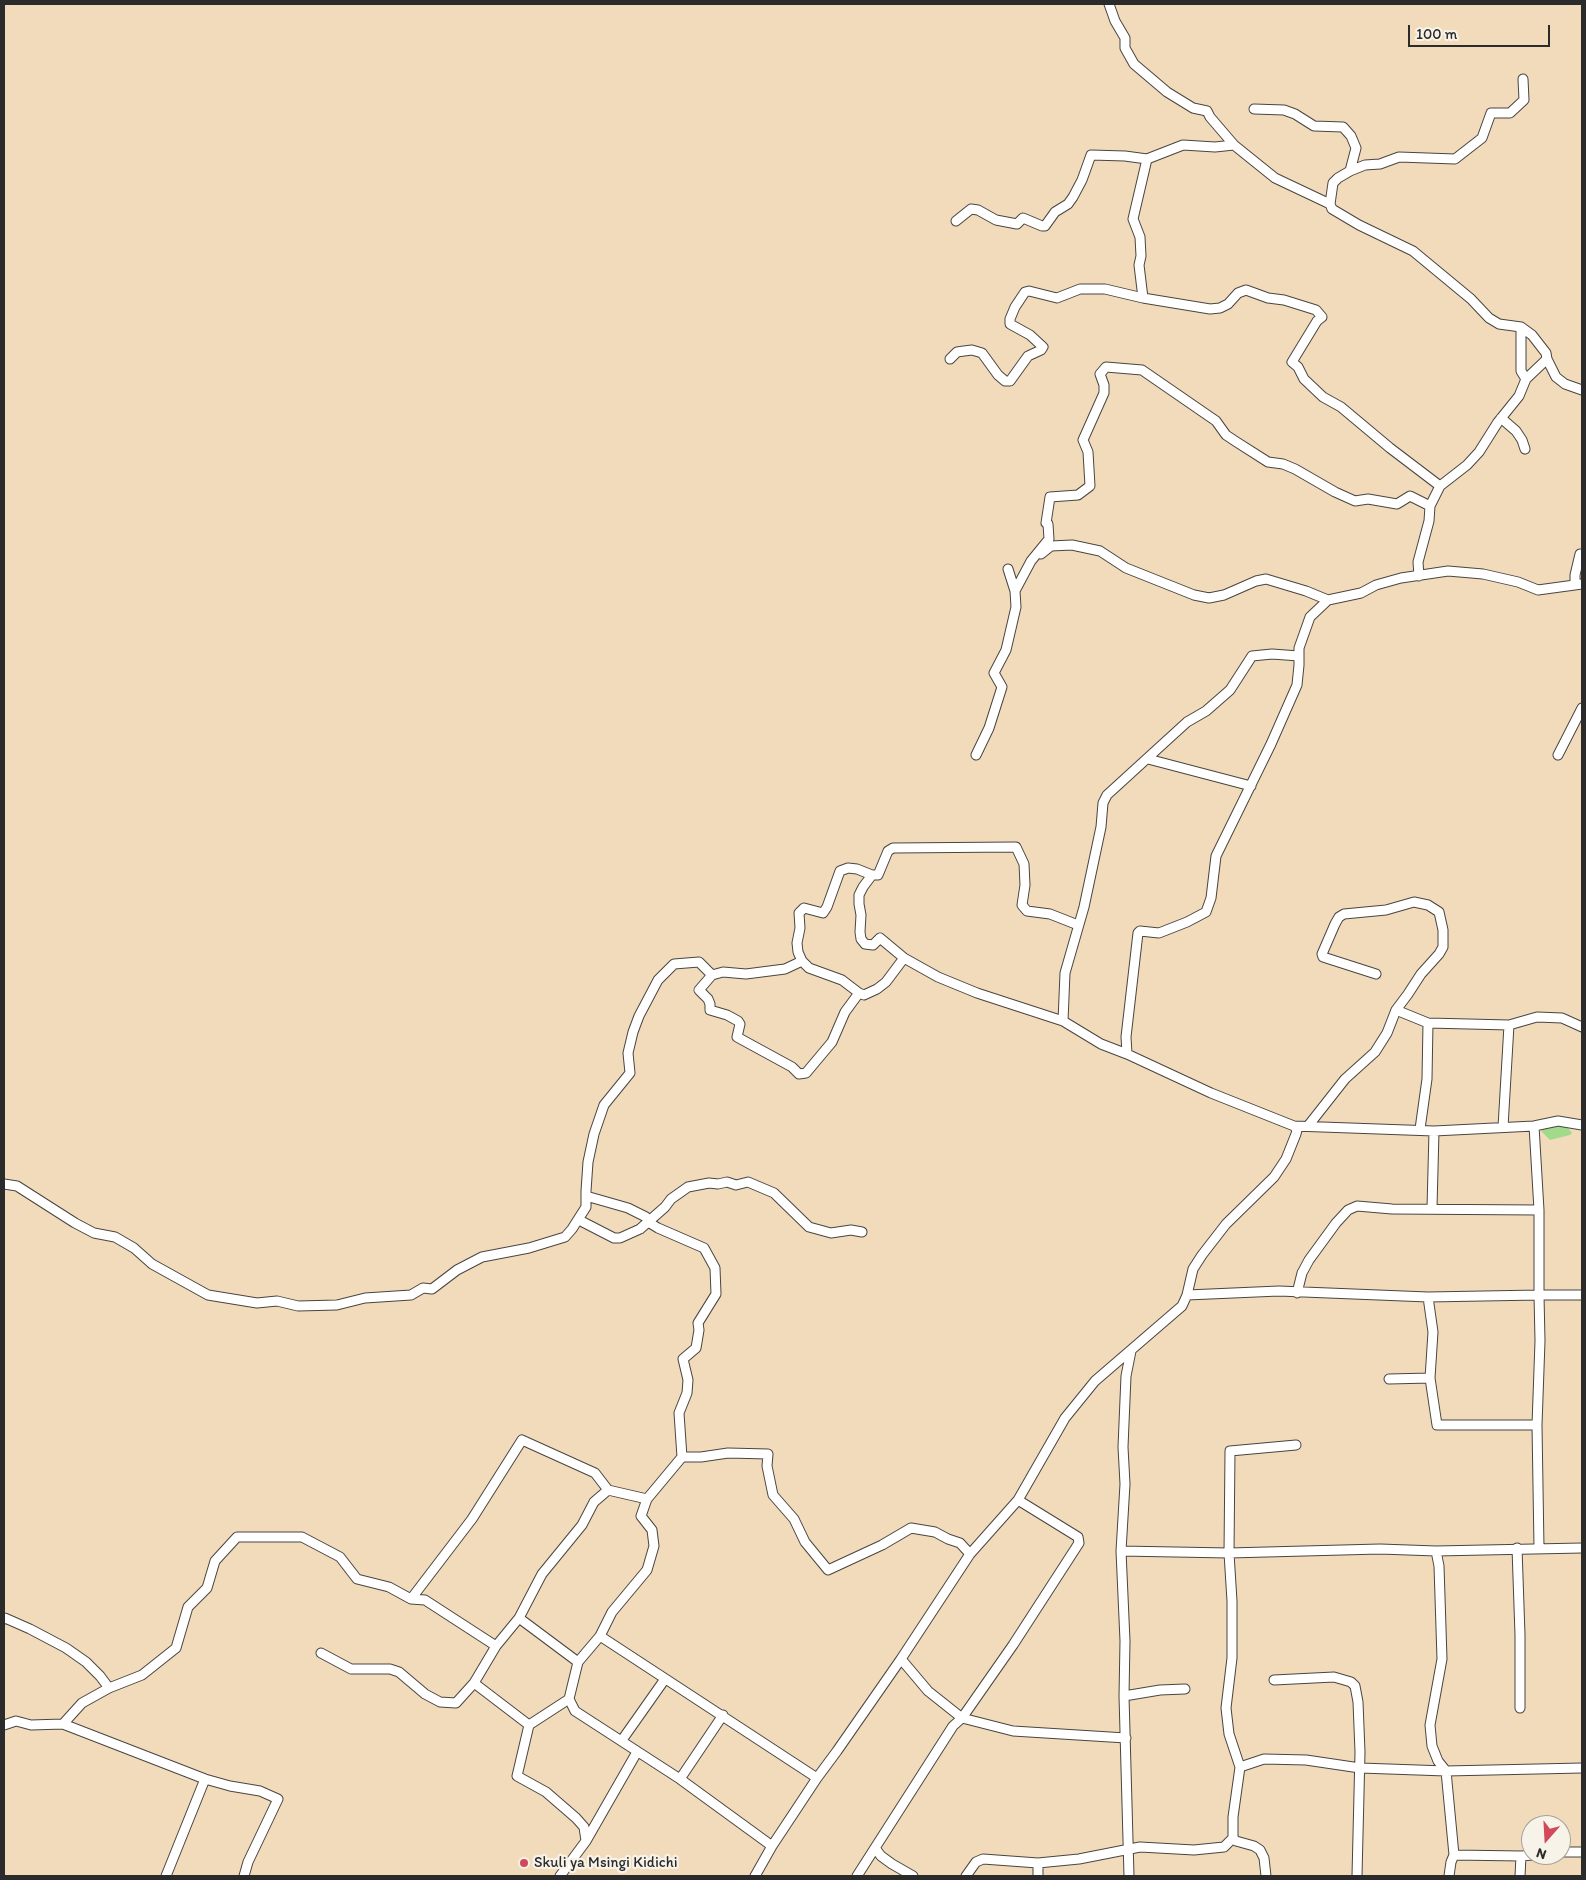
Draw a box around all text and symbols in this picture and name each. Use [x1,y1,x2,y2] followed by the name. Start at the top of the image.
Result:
[1411,15,1554,47] scale bar
[1416,25,1457,43] text: 100 m
[1521,1815,1571,1865] north arrow
[1534,1844,1549,1863] text: N
[534,1854,677,1872] place label: Skuli ya Msingi Kidichi
[518,1857,530,1869] marker: Skuli ya Msingi Kidichi

